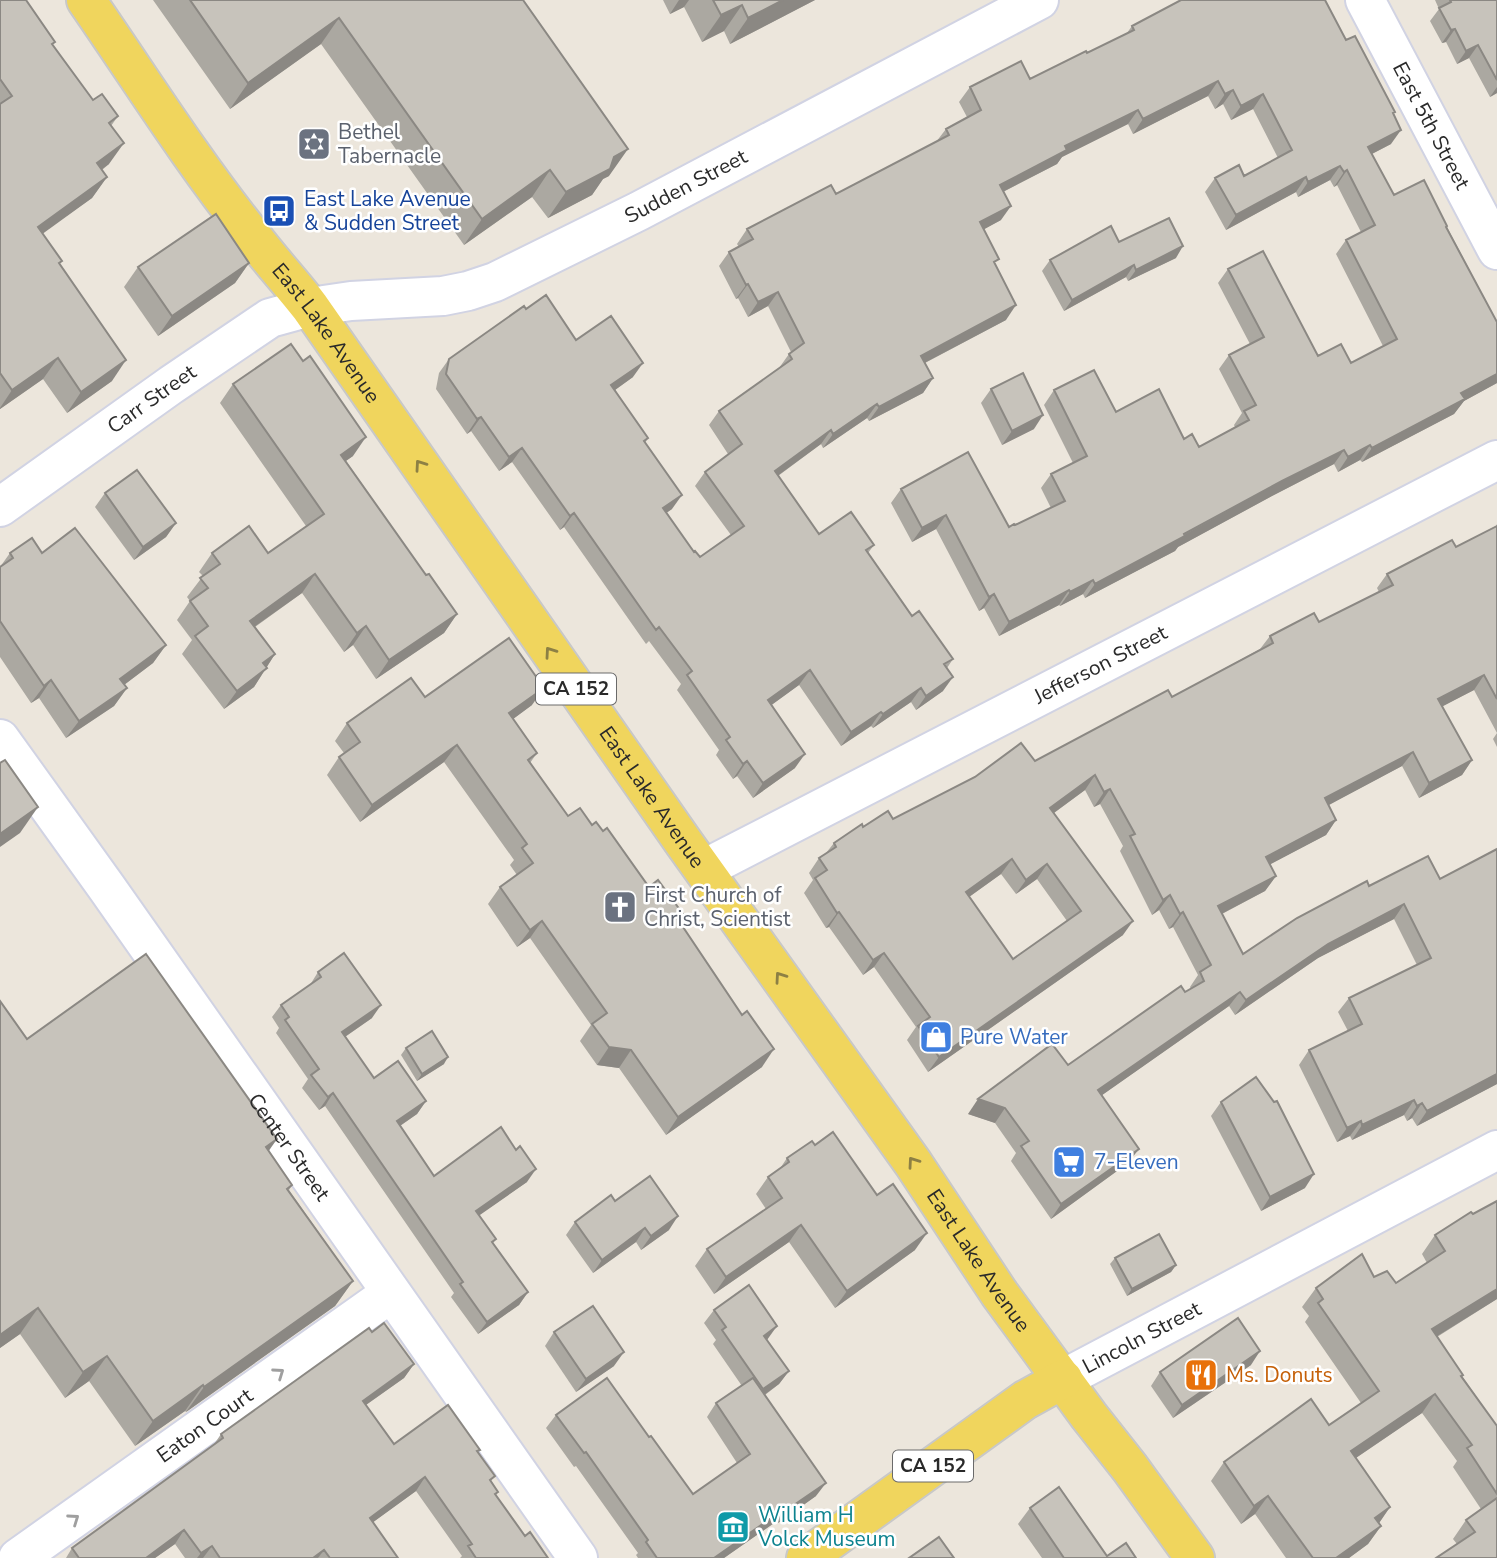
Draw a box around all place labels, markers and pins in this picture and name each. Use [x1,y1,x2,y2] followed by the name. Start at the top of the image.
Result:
[338,118,441,170] place label: Bethel Tabernacle
[295,125,333,163] synagogue icon: Bethel Tabernacle
[304,185,471,237] place label: East Lake Avenue & Sudden Street
[260,192,298,230] bus stop icon: East Lake Avenue & Sudden Street
[644,881,791,933] place label: First Church of Christ, Scientist
[601,888,639,926] church icon: First Church of Christ, Scientist
[917,1018,955,1056] shop icon: Pure Water
[960,1023,1068,1051] place label: Pure Water
[1050,1143,1088,1181] supermarket icon: 7-Eleven
[1094,1148,1179,1176] place label: 7-Eleven
[1182,1356,1220,1394] restaurant icon: Ms. Donuts
[1226,1361,1333,1389] place label: Ms. Donuts
[757,1501,895,1553] place label: William H Volck Museum
[714,1508,752,1546] museum icon: William H Volck Museum

